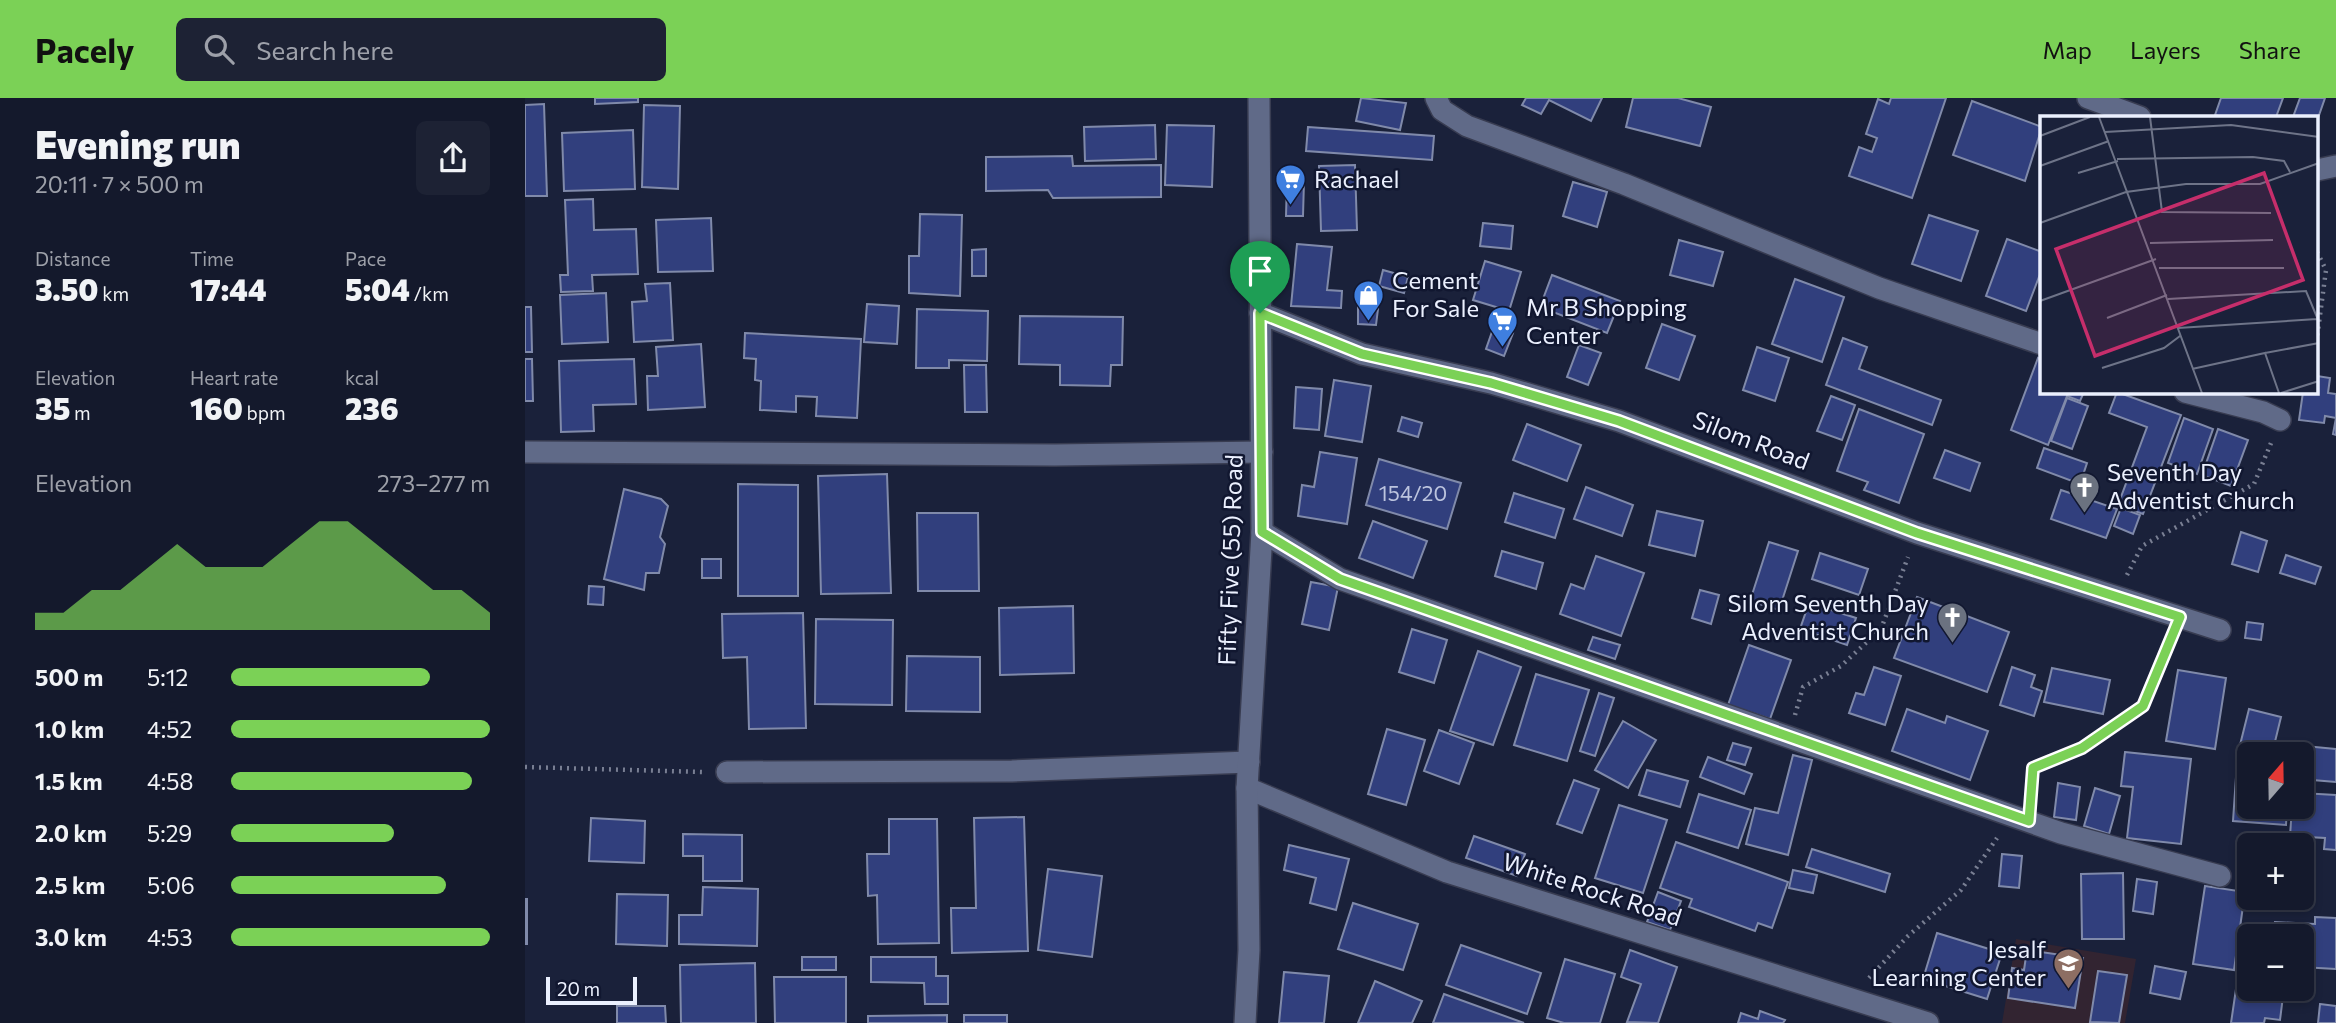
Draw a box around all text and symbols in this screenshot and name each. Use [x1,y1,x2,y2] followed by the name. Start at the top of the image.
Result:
[176,18,666,81] search box
[35,29,134,70] text: Pacely
[200,30,238,68] icon: search
[256,34,394,65] text: Search here
[2043,35,2092,64] text: Map
[2130,35,2201,64] text: Layers
[2239,35,2301,64] text: Share
[2040,116,2319,394] inset map
[35,120,241,167] text: Evening run
[416,121,490,195] button: share
[1274,163,1308,207] supermarket icon: Rachael
[1314,164,1400,193] place label: Rachael
[35,170,204,198] text: 20:11 · 7 × 500 m
[1230,241,1290,313] pin
[35,247,111,270] text: Distance
[190,247,234,270] text: Time
[345,247,386,270] text: Pace
[1241,252,1279,290] icon: arrive
[1392,265,1479,322] place label: Cement For Sale
[35,270,99,307] text: 3.50
[190,270,267,307] text: 17:44
[345,270,410,307] text: 5:04
[1352,278,1386,322] shop icon: Cement For Sale
[99,282,129,305] text: km
[410,282,449,305] text: /km
[1526,292,1687,349] place label: Mr B Shopping Center
[1486,305,1520,349] supermarket icon: Mr B Shopping Center
[35,366,115,389] text: Elevation
[190,366,278,389] text: Heart rate
[345,366,379,389] text: kcal
[35,389,70,426] text: 35
[190,389,243,426] text: 160
[345,389,399,426] text: 236
[70,401,91,424] text: m
[243,401,286,424] text: bpm
[1689,404,1814,475] street label: Silom Road
[1211,454,1248,666] street label: Fifty Five (55) Road
[2107,457,2295,514] place label: Seventh Day Adventist Church
[35,469,132,497] text: Elevation
[377,469,490,497] text: 273–277 m
[2067,470,2101,514] church icon: Seventh Day Adventist Church
[1379,480,1447,505] house number: 154/20
[1727,588,1929,645] place label: Silom Seventh Day Adventist Church
[1935,601,1969,645] church icon: Silom Seventh Day Adventist Church
[35,663,103,691] text: 500 m
[147,663,188,691] text: 5:12
[35,715,104,743] text: 1.0 km
[147,715,192,743] text: 4:52
[2237,742,2313,819] north arrow
[2237,742,2314,1001] map controls
[35,767,103,795] text: 1.5 km
[147,767,193,795] text: 4:58
[35,819,107,847] text: 2.0 km
[147,819,192,847] text: 5:29
[2237,833,2314,910] button: +
[1499,846,1686,931] street label: White Rock Road
[35,871,105,899] text: 2.5 km
[147,871,195,899] text: 5:06
[35,923,107,951] text: 3.0 km
[147,923,193,951] text: 4:53
[2237,924,2314,1001] button: −
[1871,934,2047,991] place label: Jesalf Learning Center
[2052,947,2086,991] school or university icon: Jesalf Learning Center
[546,974,637,1006] scale bar
[557,977,600,1000] text: 20 m

